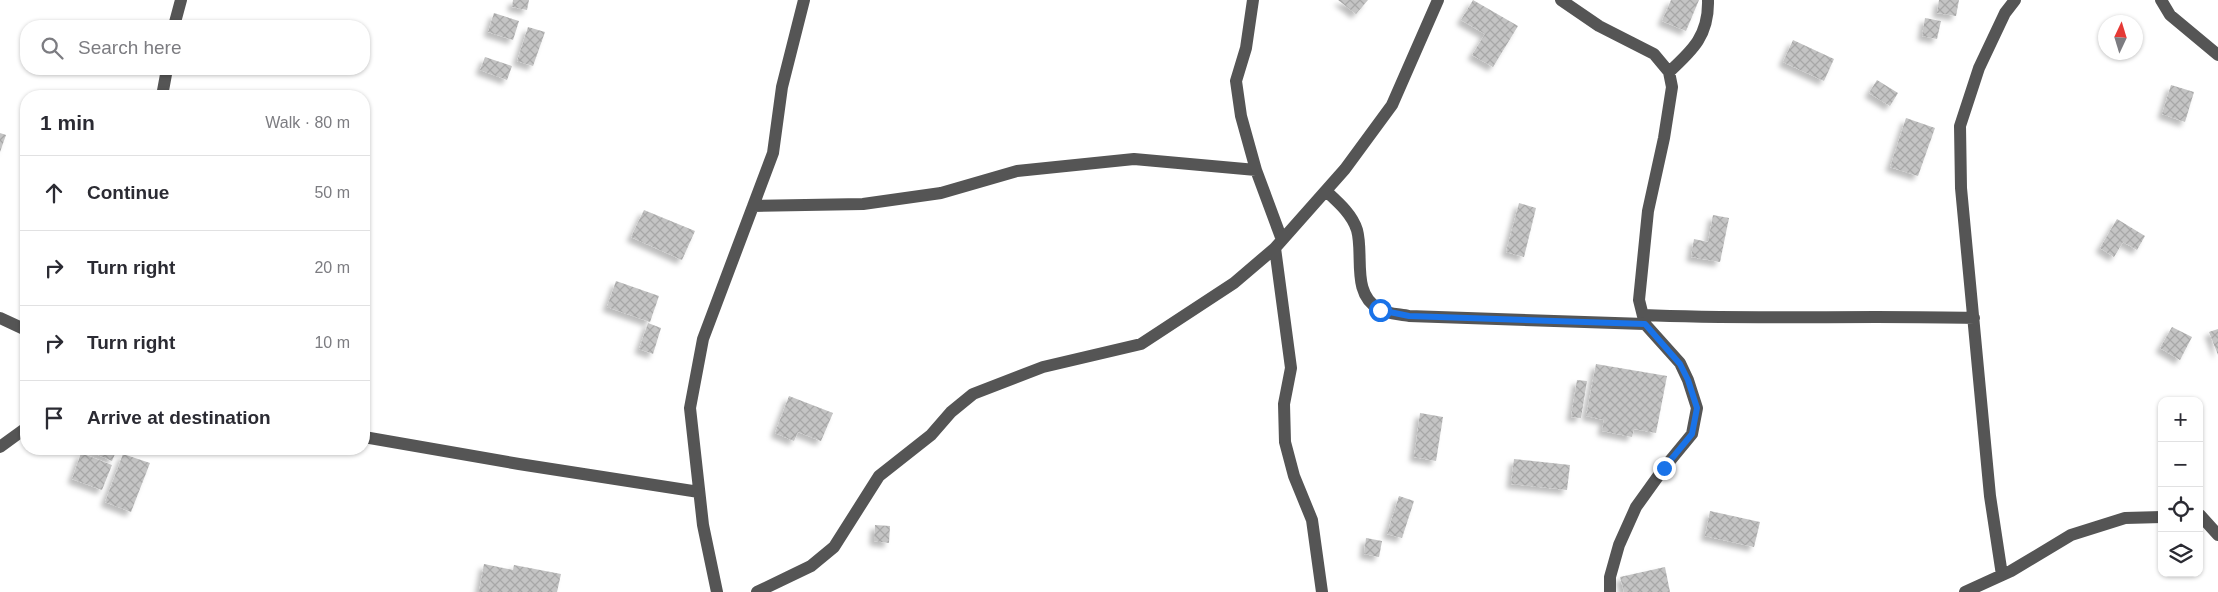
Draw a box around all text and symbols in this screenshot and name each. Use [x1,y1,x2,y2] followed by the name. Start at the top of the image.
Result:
[2098,15,2143,60] north arrow
[20,20,370,75] search box
[38,34,66,62] icon: search
[78,37,182,58] text: Search here
[40,111,95,134] text: 1 min
[265,114,350,131] text: Walk · 80 m
[40,179,68,207] icon: ahead
[87,182,169,203] text: Continue
[314,184,350,201] text: 50 m
[40,254,68,282] icon: right
[87,257,175,278] text: Turn right
[314,259,350,276] text: 20 m
[1369,299,1392,322] route start
[40,329,68,357] icon: right
[87,332,175,353] text: Turn right
[314,334,350,351] text: 10 m
[2158,397,2203,577] map controls
[2158,397,2203,442] button: +
[40,404,68,432] icon: arrive
[87,407,271,428] text: Arrive at destination
[2158,442,2203,487] button: −
[1653,457,1676,480] route end
[2158,487,2203,532] button: locate
[2158,532,2203,577] button: layers

